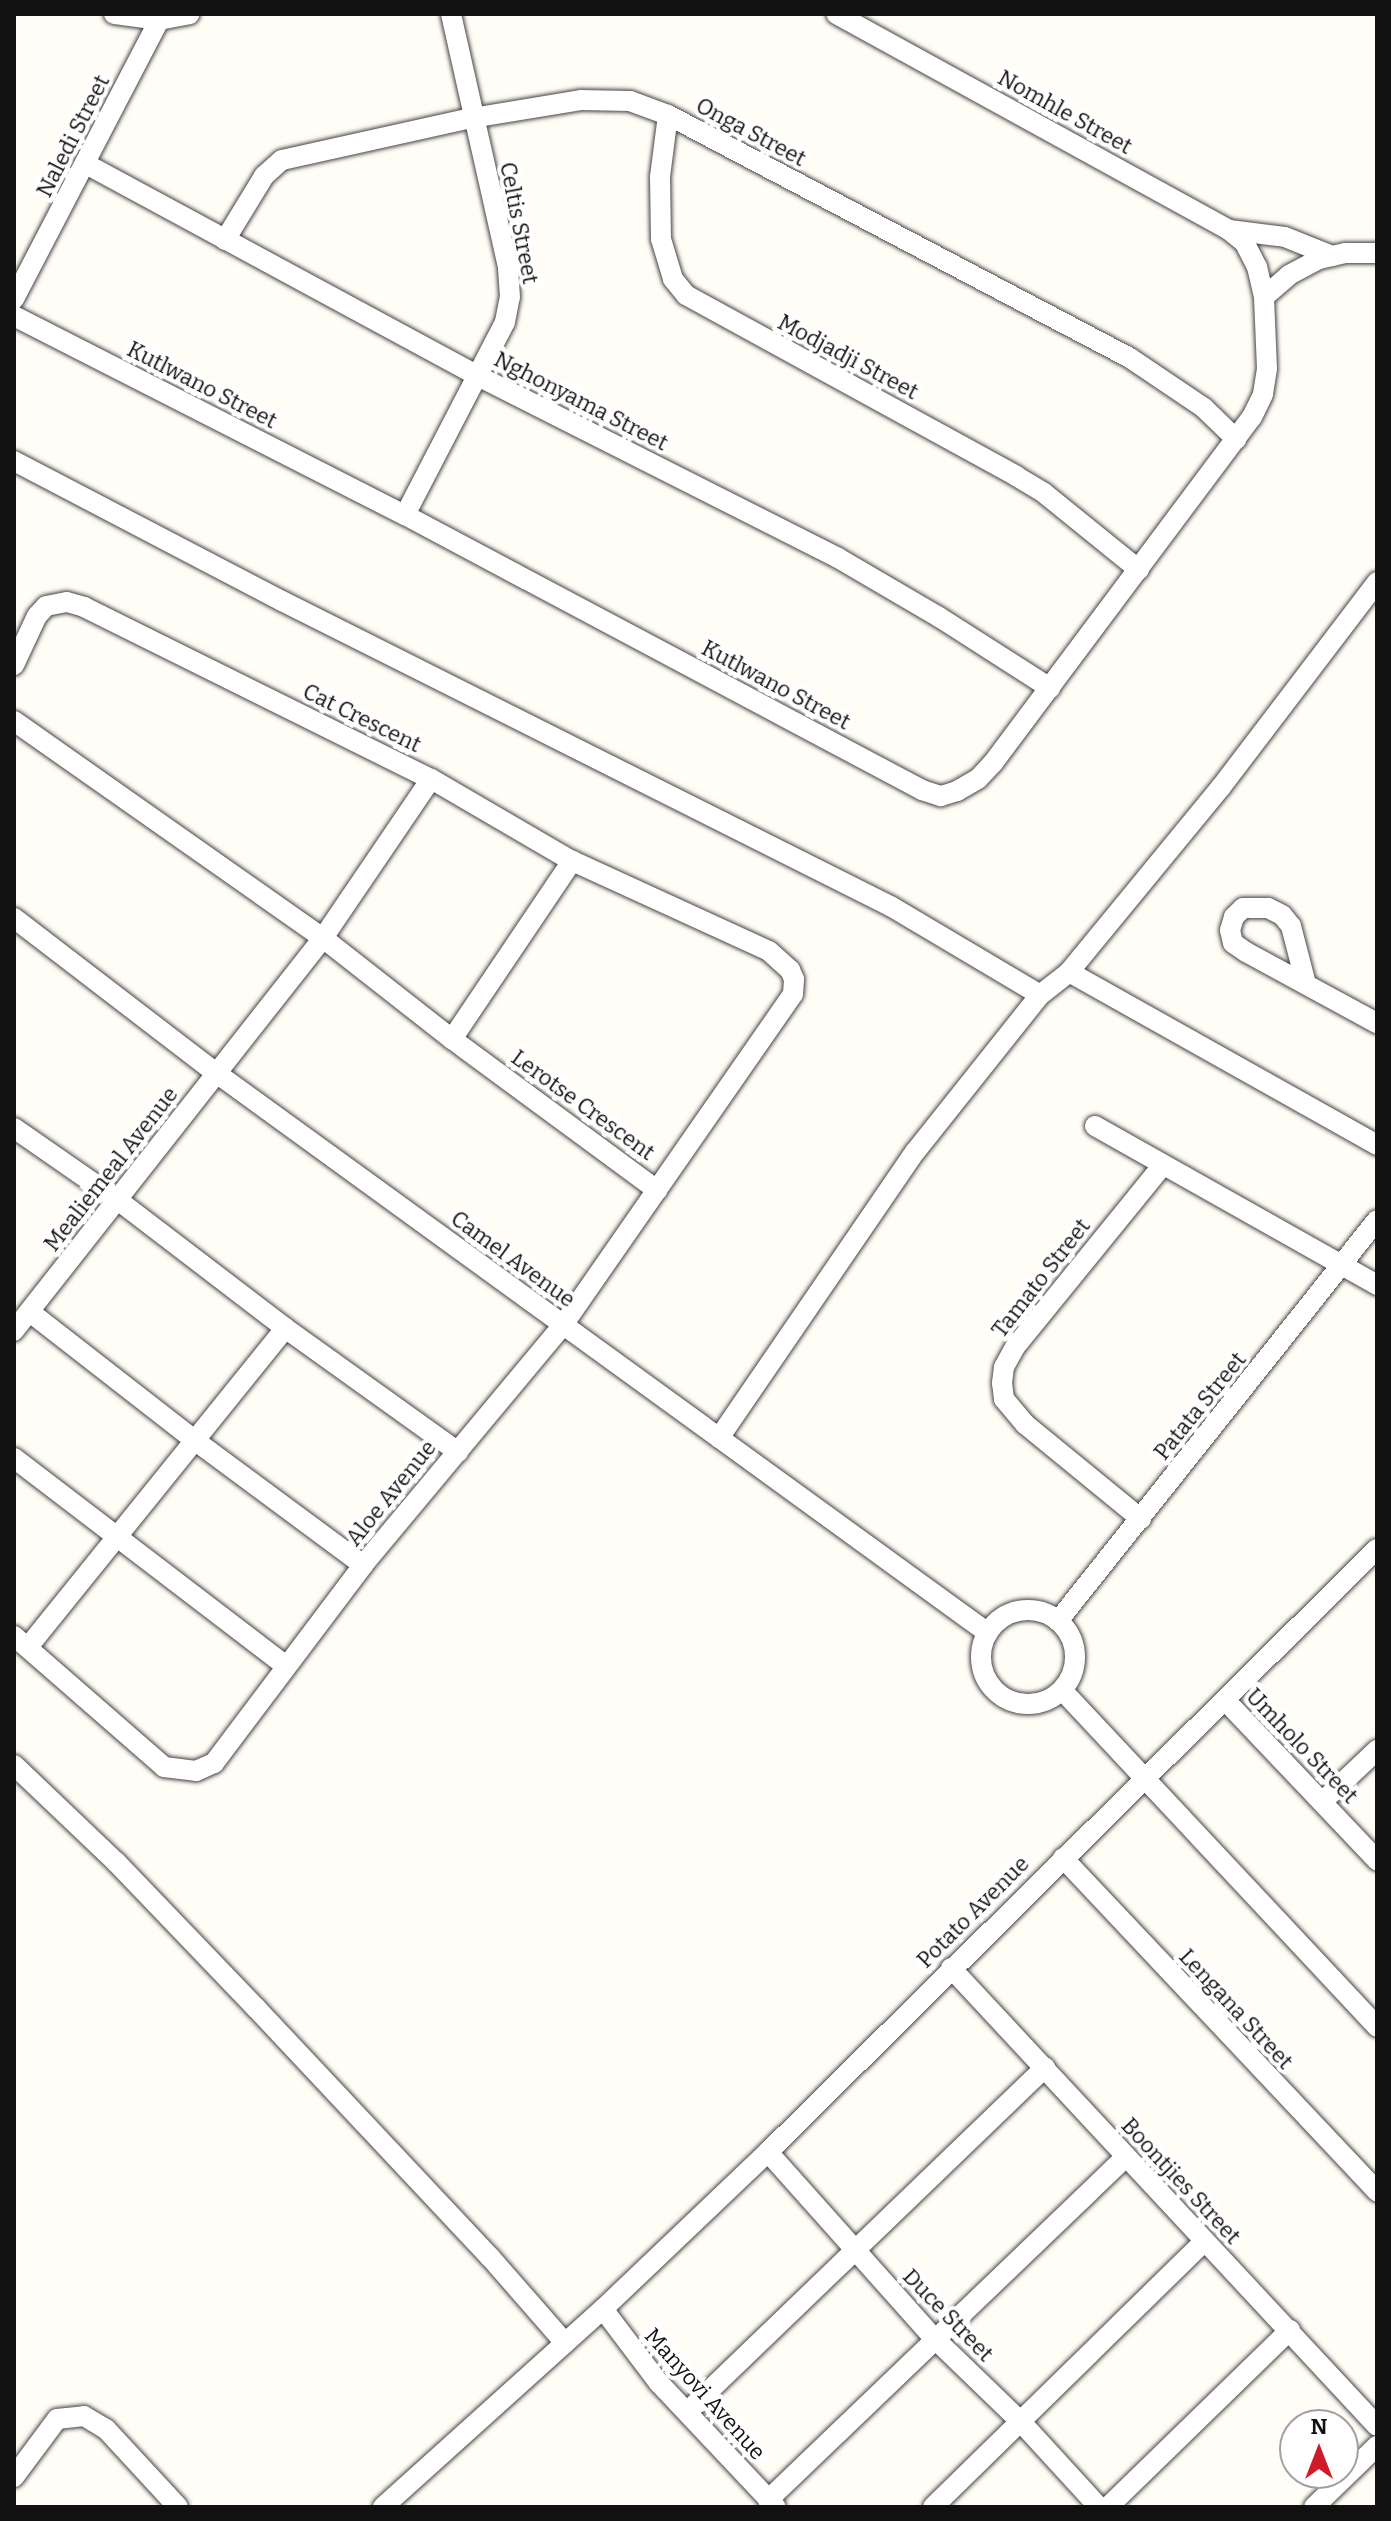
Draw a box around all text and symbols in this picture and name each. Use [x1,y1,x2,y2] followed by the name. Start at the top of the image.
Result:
[993,64,1137,160] street label: Nomhle Street
[31,70,115,202] street label: Naledi Street
[692,92,810,172] street label: Onga Street
[494,160,544,286] street label: Celtis Street
[773,309,923,405] street label: Modjadji Street
[123,336,281,434] street label: Kutlwano Street
[490,346,672,456] street label: Nghonyama Street
[697,635,855,735] street label: Kutlwano Street
[299,678,425,758] street label: Cat Crescent
[506,1044,660,1166] street label: Lerotse Crescent
[39,1082,183,1256] street label: Mealiemeal Avenue
[446,1205,580,1313] street label: Camel Avenue
[986,1213,1096,1343] street label: Tamato Street
[1149,1347,1251,1465] street label: Patata Street
[340,1435,442,1551] street label: Aloe Avenue
[1241,1683,1363,1809] street label: Umholo Street
[912,1851,1034,1973] street label: Potato Avenue
[1174,1944,1298,2074] street label: Lengana Street
[1116,2113,1246,2249] street label: Boontjies Street
[897,2263,999,2367] street label: Duce Street
[639,2323,771,2465] street label: Manyovi Avenue
[1279,2409,1359,2489] north arrow
[1311,2413,1327,2440] text: N

